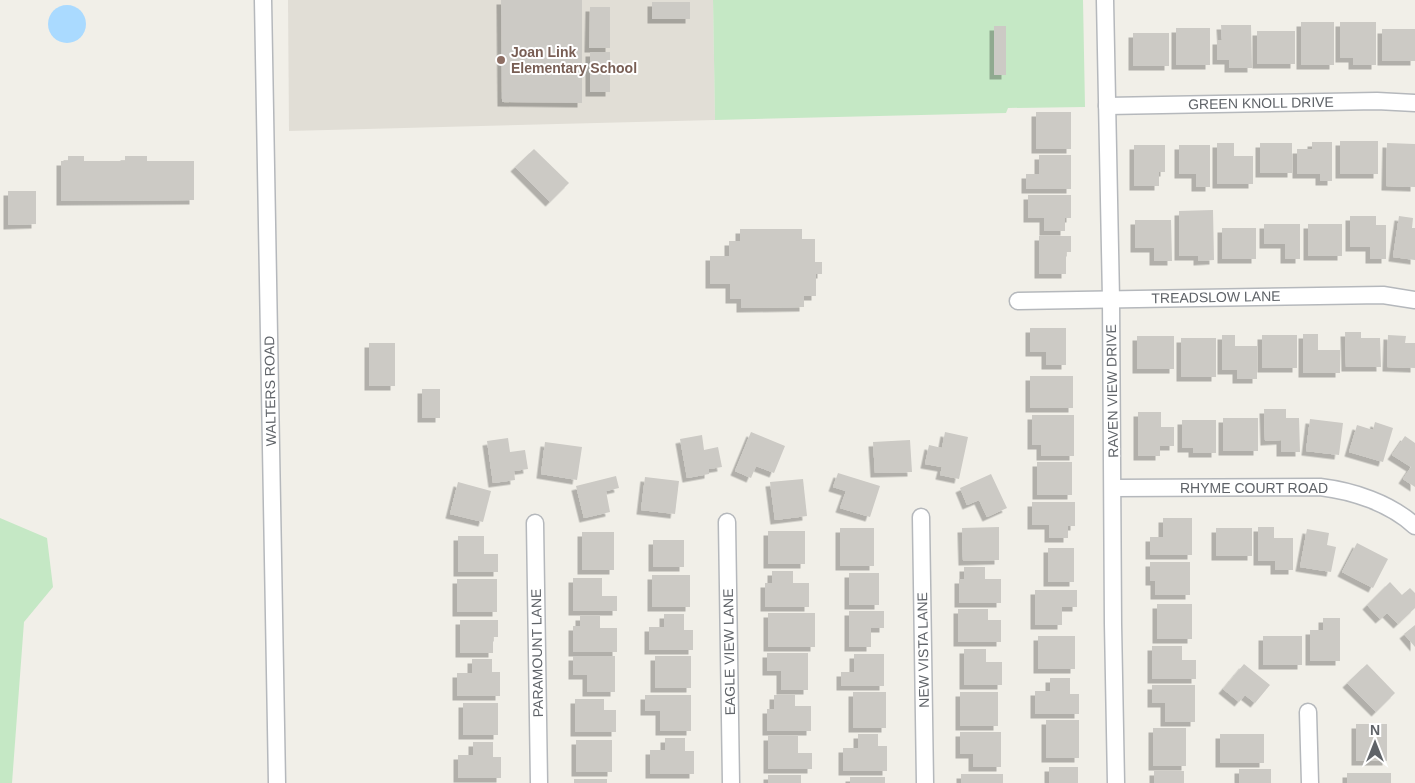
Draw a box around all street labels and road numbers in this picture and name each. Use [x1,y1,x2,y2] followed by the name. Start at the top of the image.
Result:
[1188,94,1334,112] street label: GREEN KNOLL DRIVE
[1151,288,1281,306] street label: TREADSLOW LANE
[1103,324,1121,458] street label: RAVEN VIEW DRIVE
[261,336,279,446] street label: WALTERS ROAD
[1180,480,1328,496] street label: RHYME COURT ROAD
[720,588,738,716] street label: EAGLE VIEW LANE
[528,589,546,717] street label: PARAMOUNT LANE
[914,592,932,708] street label: NEW VISTA LANE

